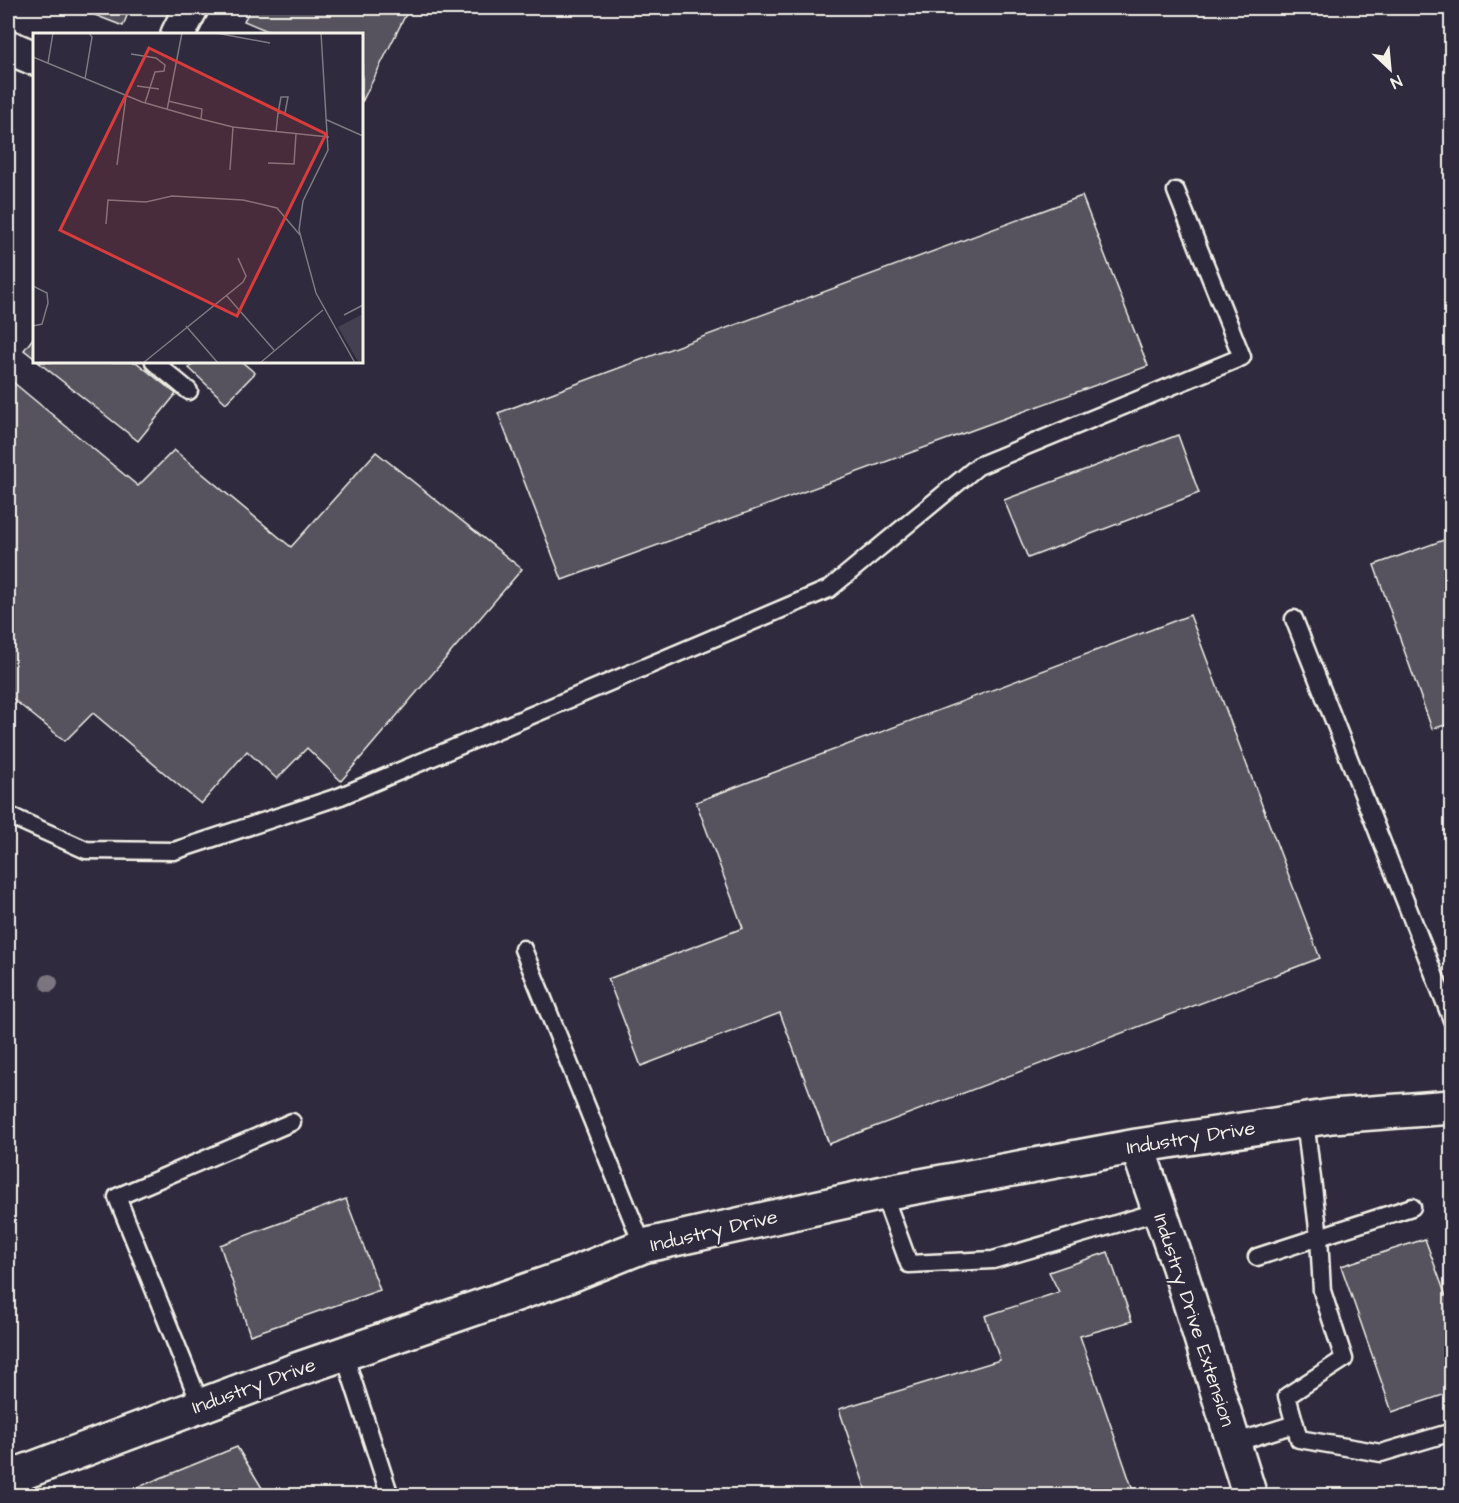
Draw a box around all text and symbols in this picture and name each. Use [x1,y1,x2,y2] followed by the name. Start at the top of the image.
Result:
[33,33,363,363] inset map
[1360,39,1420,99] north arrow
[1387,69,1405,94] text: N
[1125,1114,1258,1163] street label: Industry Drive
[648,1203,781,1260] street label: Industry Drive
[1145,1210,1242,1430] street label: Industry Drive Extension
[188,1351,320,1422] street label: Industry Drive

